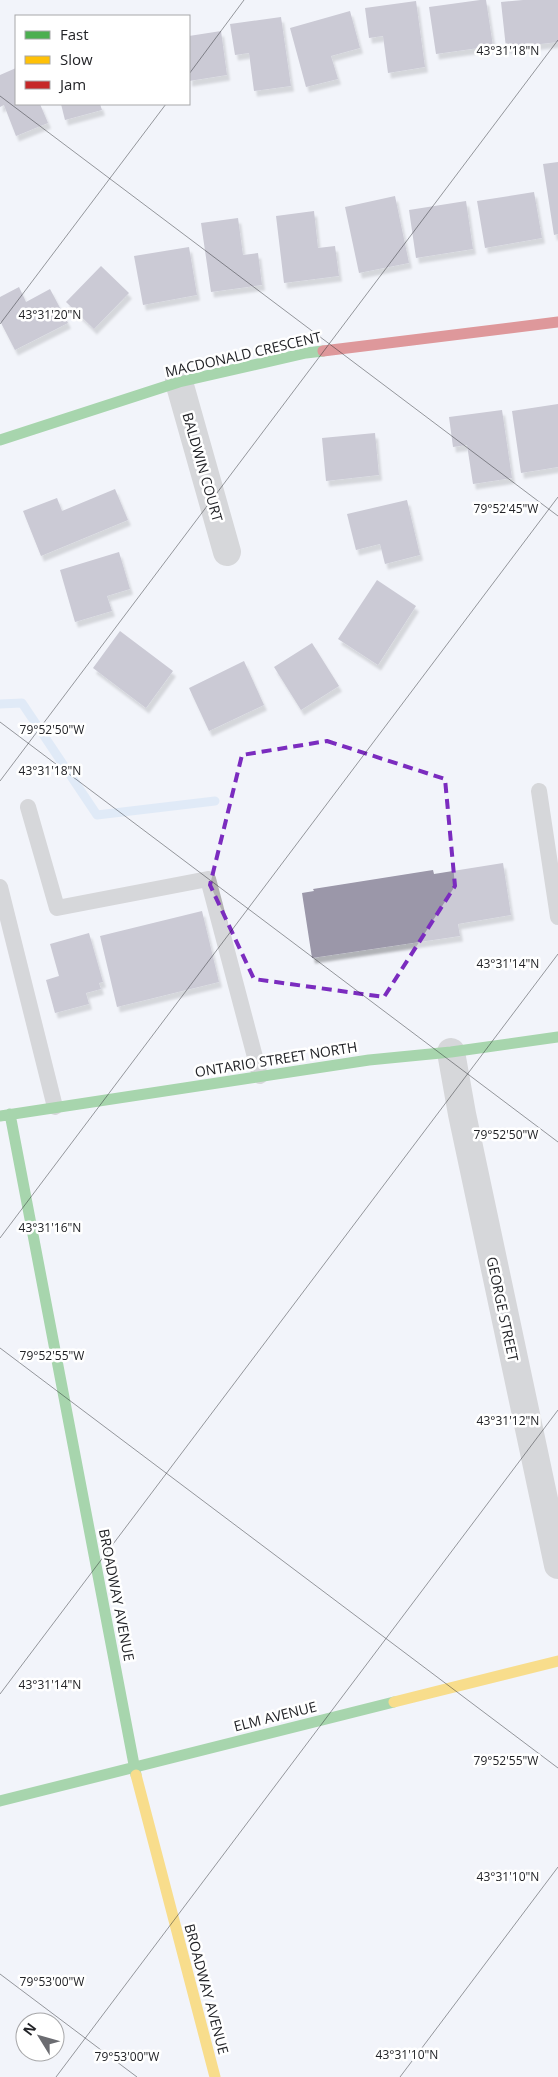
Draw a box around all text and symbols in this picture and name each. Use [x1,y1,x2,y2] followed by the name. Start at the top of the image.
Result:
[15,15,190,105] legend
[60,24,89,44] text: Fast
[477,42,539,59] text: 43°31'18"N
[60,49,93,69] text: Slow
[58,74,86,94] text: Jam
[19,306,81,323] text: 43°31'20"N
[163,327,323,381] street label: MACDONALD CRESCENT
[178,410,228,524] street label: BALDWIN COURT
[474,500,538,517] text: 79°52'45"W
[20,721,84,738] text: 79°52'50"W
[19,762,81,779] text: 43°31'18"N
[477,955,539,972] text: 43°31'14"N
[193,1037,359,1081] street label: ONTARIO STREET NORTH
[474,1126,538,1143] text: 79°52'50"W
[19,1219,81,1236] text: 43°31'16"N
[483,1255,523,1363] street label: GEORGE STREET
[20,1347,84,1364] text: 79°52'55"W
[477,1412,539,1429] text: 43°31'12"N
[95,1527,139,1663] street label: BROADWAY AVENUE
[19,1676,81,1693] text: 43°31'14"N
[232,1697,318,1735] street label: ELM AVENUE
[474,1752,538,1769] text: 79°52'55"W
[477,1868,539,1885] text: 43°31'10"N
[180,1922,234,2056] street label: BROADWAY AVENUE
[20,1973,84,1990] text: 79°53'00"W
[15,2012,65,2062] north arrow
[18,2019,40,2039] text: N
[376,2046,438,2063] text: 43°31'10"N
[95,2048,159,2065] text: 79°53'00"W

